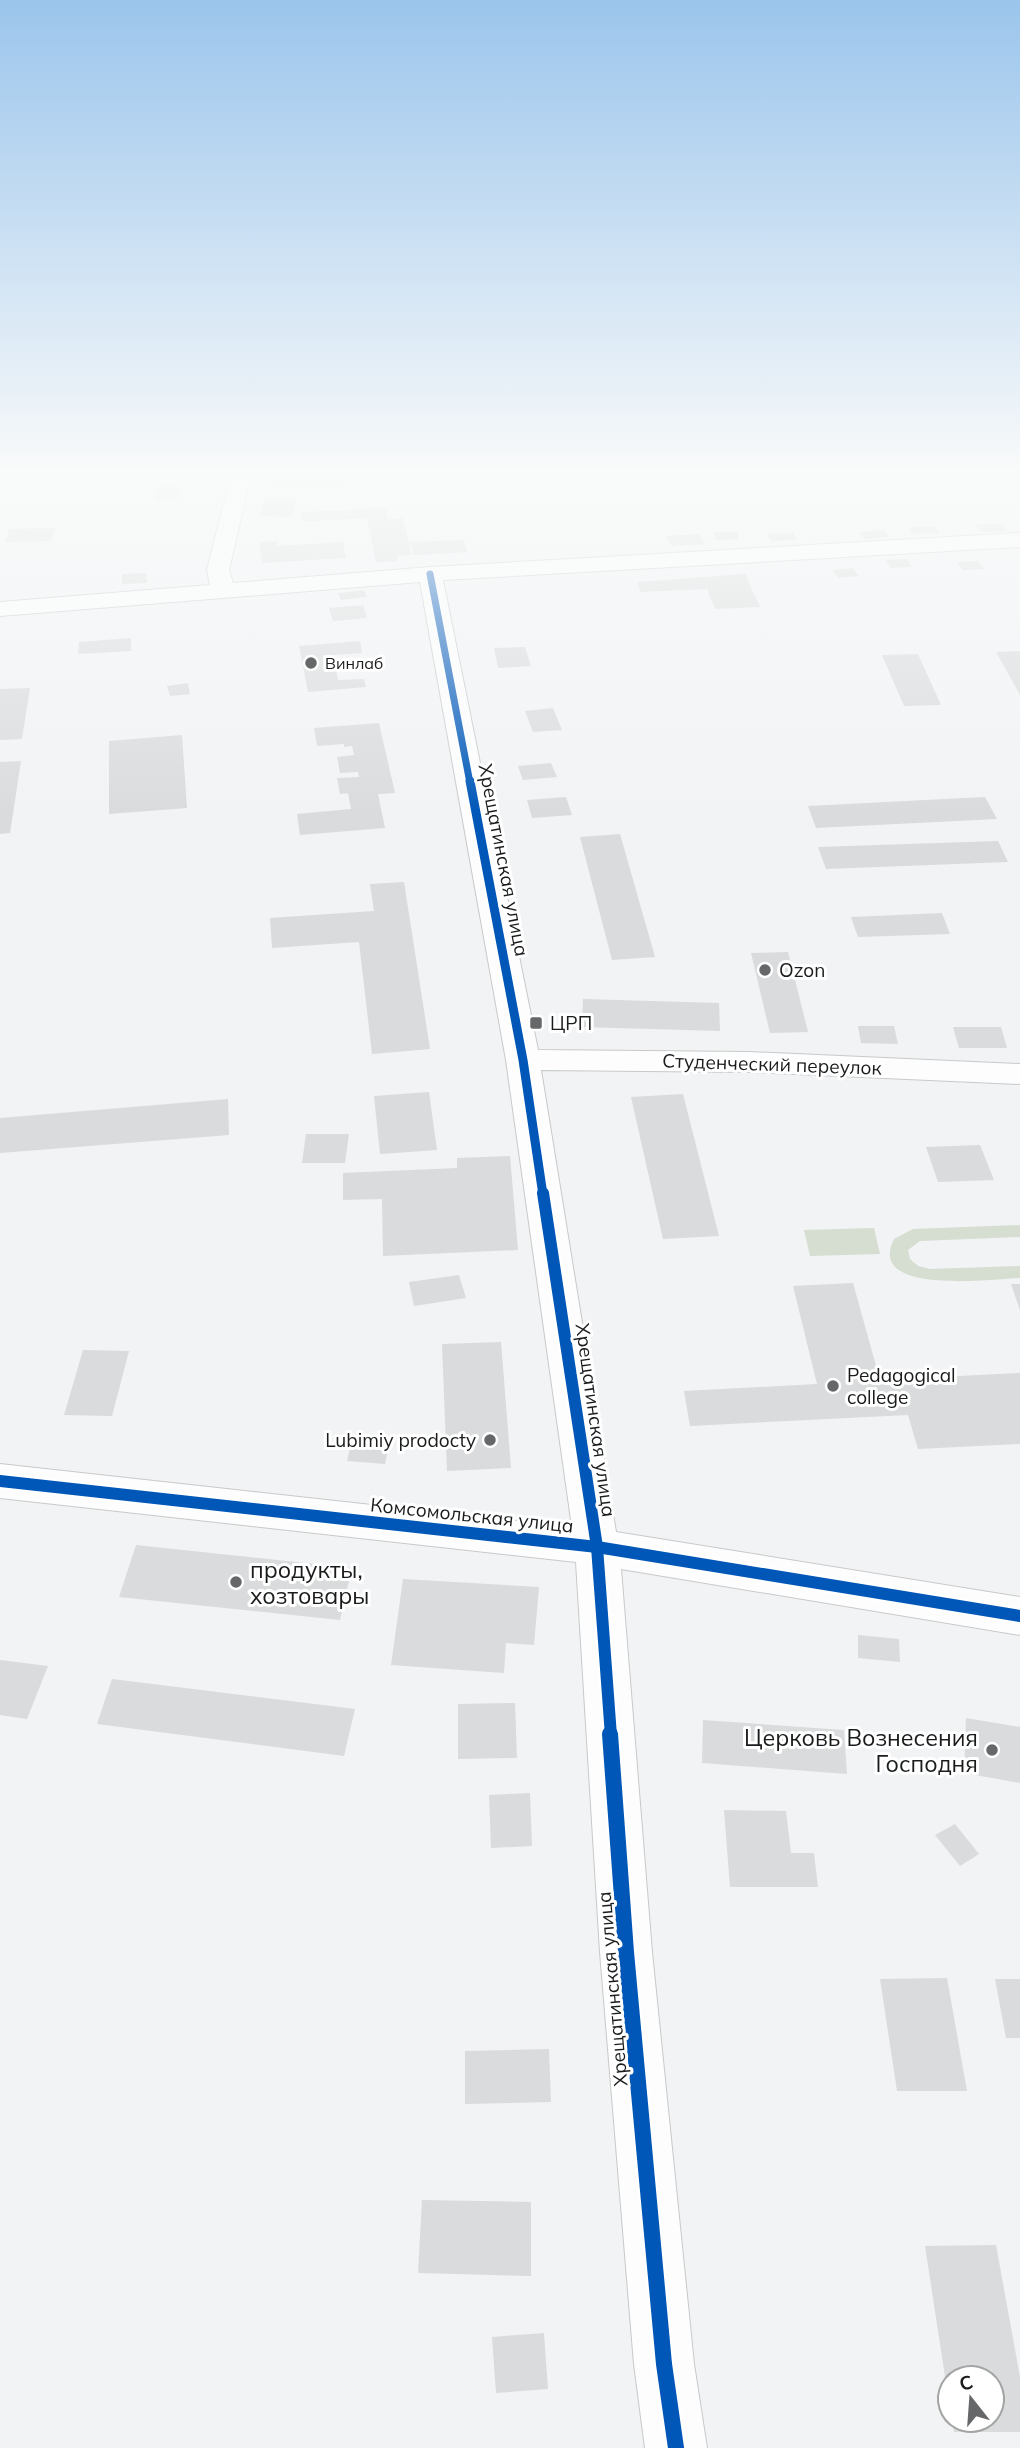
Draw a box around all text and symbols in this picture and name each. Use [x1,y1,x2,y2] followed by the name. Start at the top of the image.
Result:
[325,653,383,673] place label: Винлаб
[303,655,319,671] marker: Винлаб
[474,762,534,958] street label: Хрещатинская улица
[779,958,825,982] place label: Ozon
[757,962,773,978] marker: Ozon
[550,1011,592,1035] place label: ЦРП
[528,1015,544,1031] marker: ЦРП
[662,1048,883,1080] street label: Студенческий переулок
[571,1321,621,1519] street label: Хрещатинская улица
[847,1363,956,1409] place label: Pedagogical college
[825,1378,841,1394] marker: Pedagogical college
[325,1428,476,1452] place label: Lubimiy prodocty
[482,1432,498,1448] marker: Lubimiy prodocty
[369,1492,575,1538] street label: Комсомольская улица
[250,1555,369,1610] place label: продукты, хозтовары
[228,1574,244,1590] marker: продукты, хозтовары
[744,1723,978,1778] place label: Церковь Вознесения Господня
[984,1742,1000,1758] marker: Церковь Вознесения Господня
[592,1891,632,2087] street label: Хрещатинская улица
[936,2364,1006,2434] north arrow
[956,2369,976,2396] text: С

